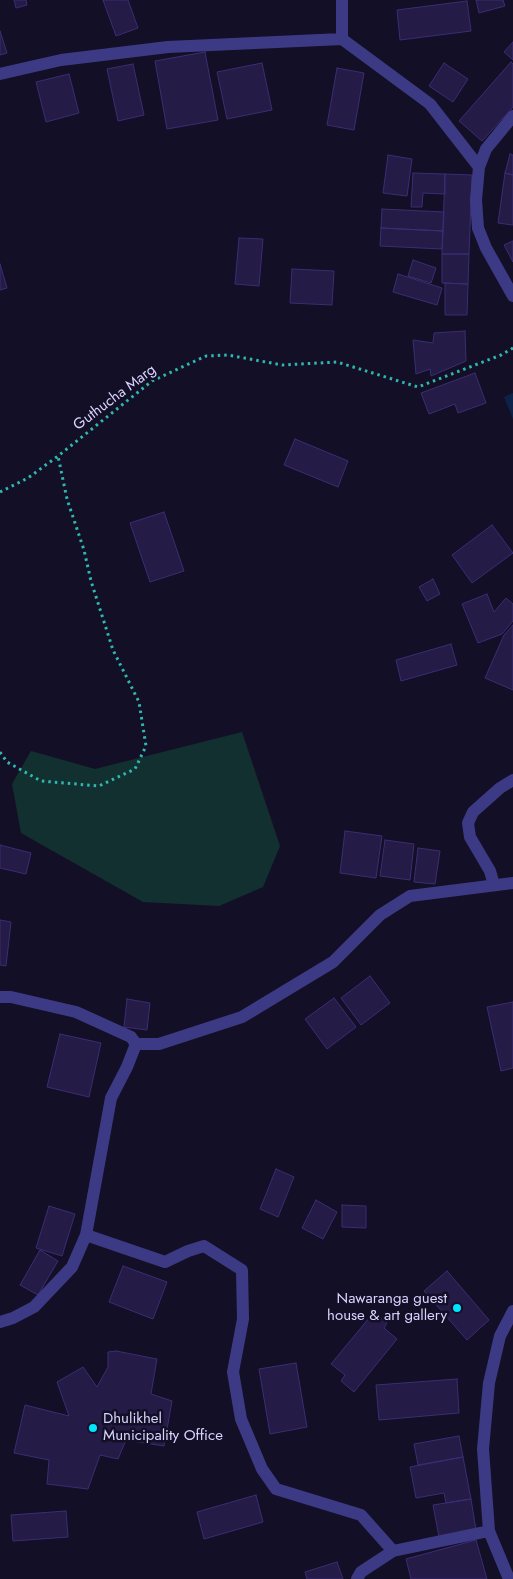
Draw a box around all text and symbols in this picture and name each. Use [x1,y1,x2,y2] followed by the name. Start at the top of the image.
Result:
[70,361,160,435] street label: Guthucha Marg
[327,1290,447,1325] place label: Nawaranga guest house & art gallery
[451,1302,463,1314] marker: Nawaranga guest house & art gallery
[103,1410,223,1445] place label: Dhulikhel Municipality Office
[87,1422,99,1434] marker: Dhulikhel Municipality Office

